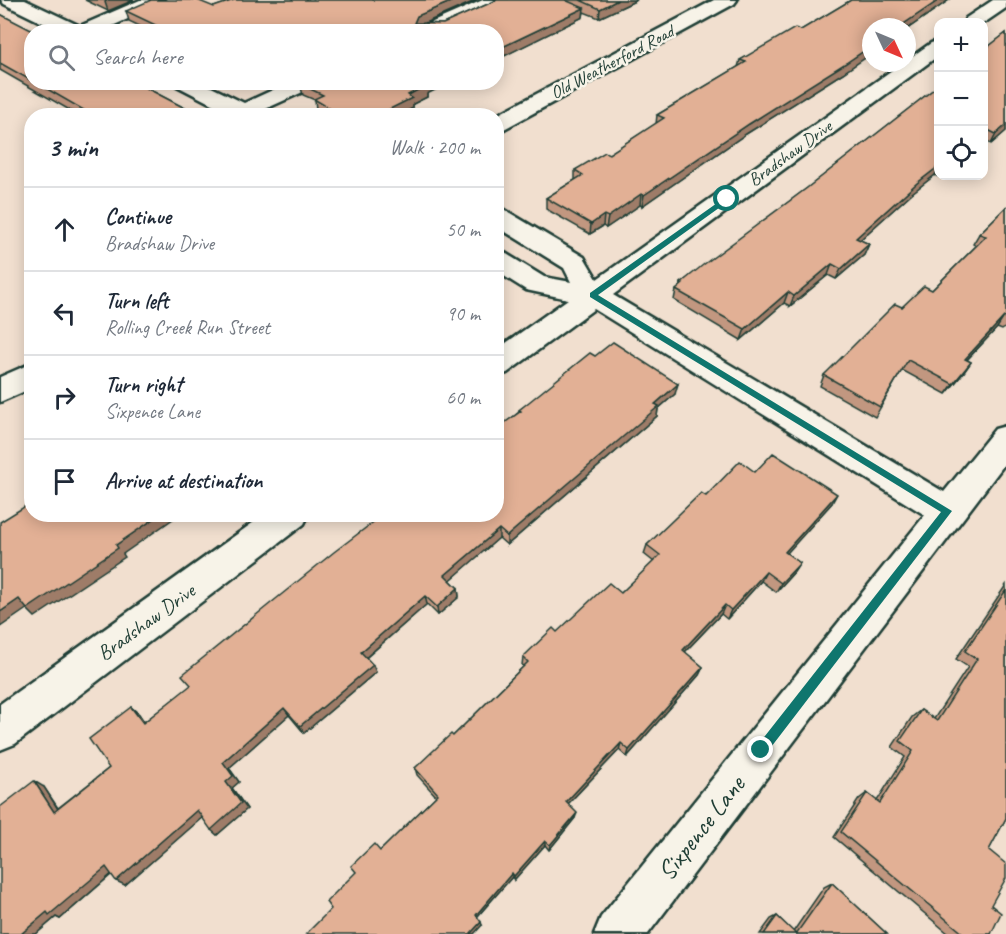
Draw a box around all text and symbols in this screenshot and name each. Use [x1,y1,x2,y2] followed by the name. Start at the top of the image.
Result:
[862,18,916,72] north arrow
[934,18,988,180] map controls
[934,18,988,72] button: +
[547,19,680,104] street label: Old Weatherford Road
[24,24,504,90] search box
[45,41,78,74] icon: search
[93,43,183,71] text: Search here
[934,72,988,126] button: −
[744,115,837,191] street label: Bradshaw Drive
[934,126,988,180] button: locate
[48,131,98,164] text: 3 min
[390,135,480,160] text: Walk · 200 m
[713,185,739,211] route start
[105,203,171,231] text: Continue
[48,213,81,246] icon: ahead
[446,217,480,242] text: 50 m
[105,231,214,256] text: Bradshaw Drive
[105,287,169,315] text: Turn left
[48,297,81,330] icon: left
[446,301,480,326] text: 90 m
[105,315,270,340] text: Rolling Creek Run Street
[105,371,182,399] text: Turn right
[48,381,81,414] icon: right
[446,385,480,410] text: 60 m
[105,399,200,424] text: Sixpence Lane
[48,465,81,498] icon: arrive
[105,467,262,495] text: Arrive at destination
[92,577,202,666] street label: Bradshaw Drive
[747,736,773,762] route end
[650,768,753,887] street label: Sixpence Lane

